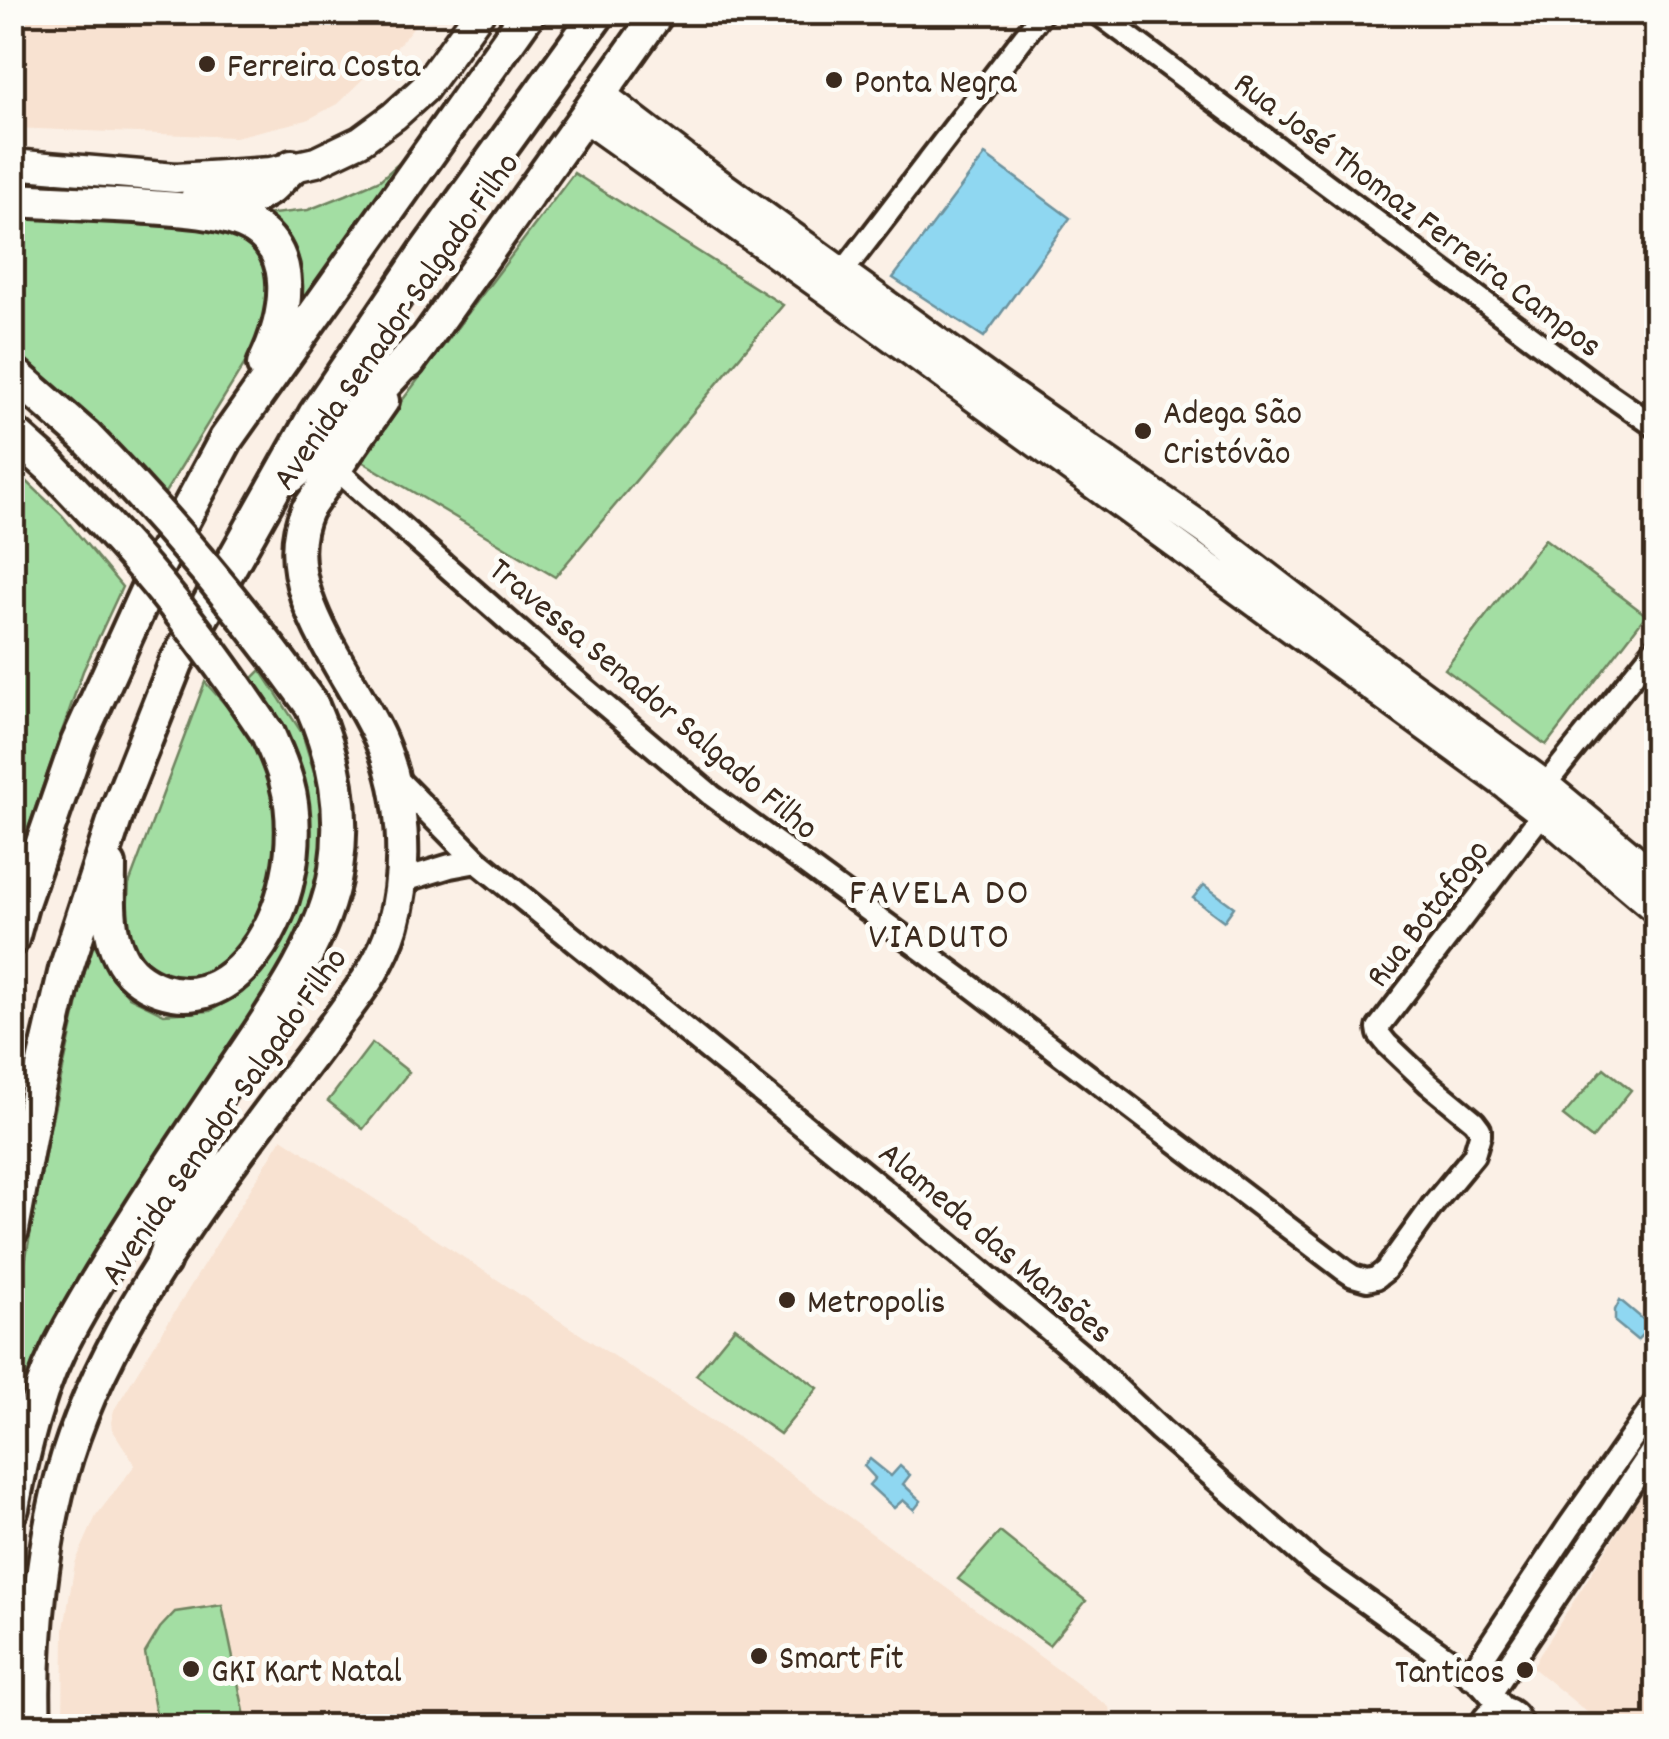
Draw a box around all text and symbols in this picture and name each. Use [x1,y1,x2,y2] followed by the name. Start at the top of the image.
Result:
[227,44,421,94] place label: Ferreira Costa
[196,53,218,75] marker: Ferreira Costa
[854,60,1017,110] place label: Ponta Negra
[1221,61,1611,373] street label: Rua José Thomaz Ferreira Campos
[823,69,845,91] marker: Ponta Negra
[262,144,534,502] street label: Avenida Senador Salgado Filho
[1163,391,1302,481] place label: Adega São Cristóvão
[1132,420,1154,442] marker: Adega São Cristóvão
[476,547,828,854] street label: Travessa Senador Salgado Filho
[1356,830,1504,1000] street label: Rua Botafogo
[849,868,1031,967] district label: FAVELA DO VIADUTO
[90,939,362,1297] street label: Avenida Senador Salgado Filho
[865,1131,1122,1358] street label: Alameda das Mansões
[807,1280,946,1330] place label: Metropolis
[776,1289,798,1311] marker: Metropolis
[779,1636,904,1686] place label: Smart Fit
[748,1645,770,1667] marker: Smart Fit
[211,1649,402,1699] place label: GKI Kart Natal
[1395,1650,1505,1700] place label: Tanticos
[180,1658,202,1680] marker: GKI Kart Natal
[1514,1659,1536,1681] marker: Tanticos

